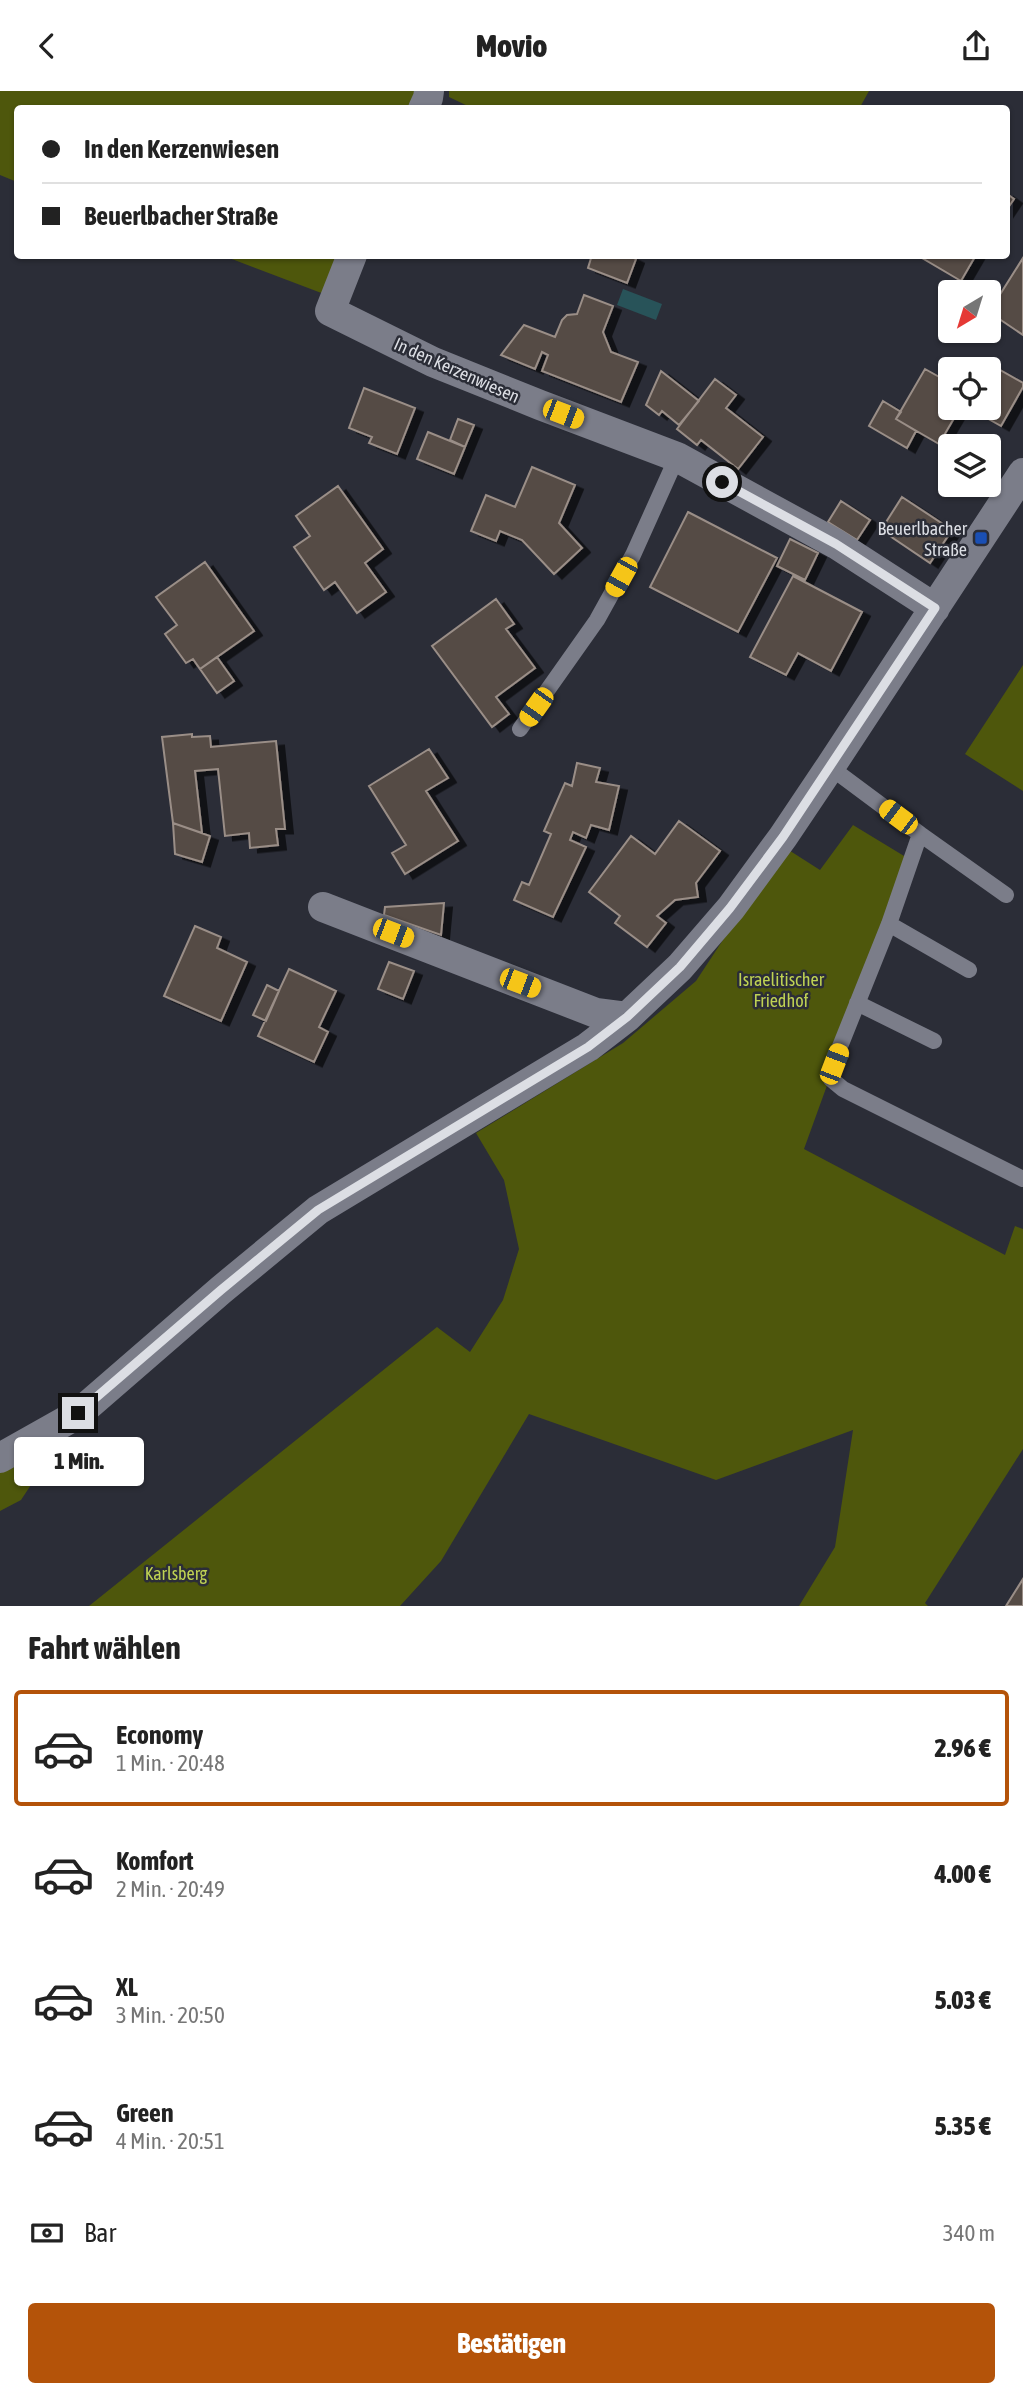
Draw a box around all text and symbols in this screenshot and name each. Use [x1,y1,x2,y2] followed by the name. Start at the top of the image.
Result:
[28,27,66,65] icon: back
[476,27,547,64] text: Movio
[957,27,995,65] icon: share
[84,134,279,164] text: In den Kerzenwiesen
[84,201,278,231] text: Beuerlbacher Straße
[938,280,1001,343] north arrow
[938,280,1001,497] map controls
[391,333,523,407] street label: In den Kerzenwiesen
[938,357,1001,420] button: locate
[540,397,587,431] car
[938,434,1001,497] button: layers
[706,466,738,498] route start
[878,518,968,560] place label: Beuerlbacher Straße
[973,530,989,546] marker: Beuerlbacher Straße
[602,554,641,600] car
[516,684,557,730] car
[875,796,922,838] car
[370,916,417,950] car
[497,966,544,1000] car
[738,969,825,1011] park label: Israelitischer Friedhof
[817,1041,852,1087] car
[62,1397,94,1429] route end
[13,1437,143,1487] callout: 1 Min.
[54,1448,104,1474] text: 1 Min.
[145,1563,207,1584] park label: Karlsberg
[28,1629,181,1666] text: Fahrt wählen
[32,1717,95,1780] icon: car
[116,1720,203,1750] text: Economy
[934,1733,991,1763] text: 2.96 €
[116,1750,225,1776] text: 1 Min. · 20:48
[32,1843,95,1906] icon: car
[116,1846,193,1876] text: Komfort
[934,1859,991,1889] text: 4.00 €
[116,1876,225,1902] text: 2 Min. · 20:49
[32,1969,95,2032] icon: car
[116,1972,138,2002] text: XL
[934,1985,991,2015] text: 5.03 €
[116,2002,225,2028] text: 3 Min. · 20:50
[32,2095,95,2158] icon: car
[116,2098,174,2128] text: Green
[934,2111,991,2141] text: 5.35 €
[116,2128,225,2154] text: 4 Min. · 20:51
[28,2214,66,2252] icon: cash
[84,2218,116,2248] text: Bar
[943,2220,995,2246] text: 340 m
[28,2303,995,2383] button: Bestätigen

